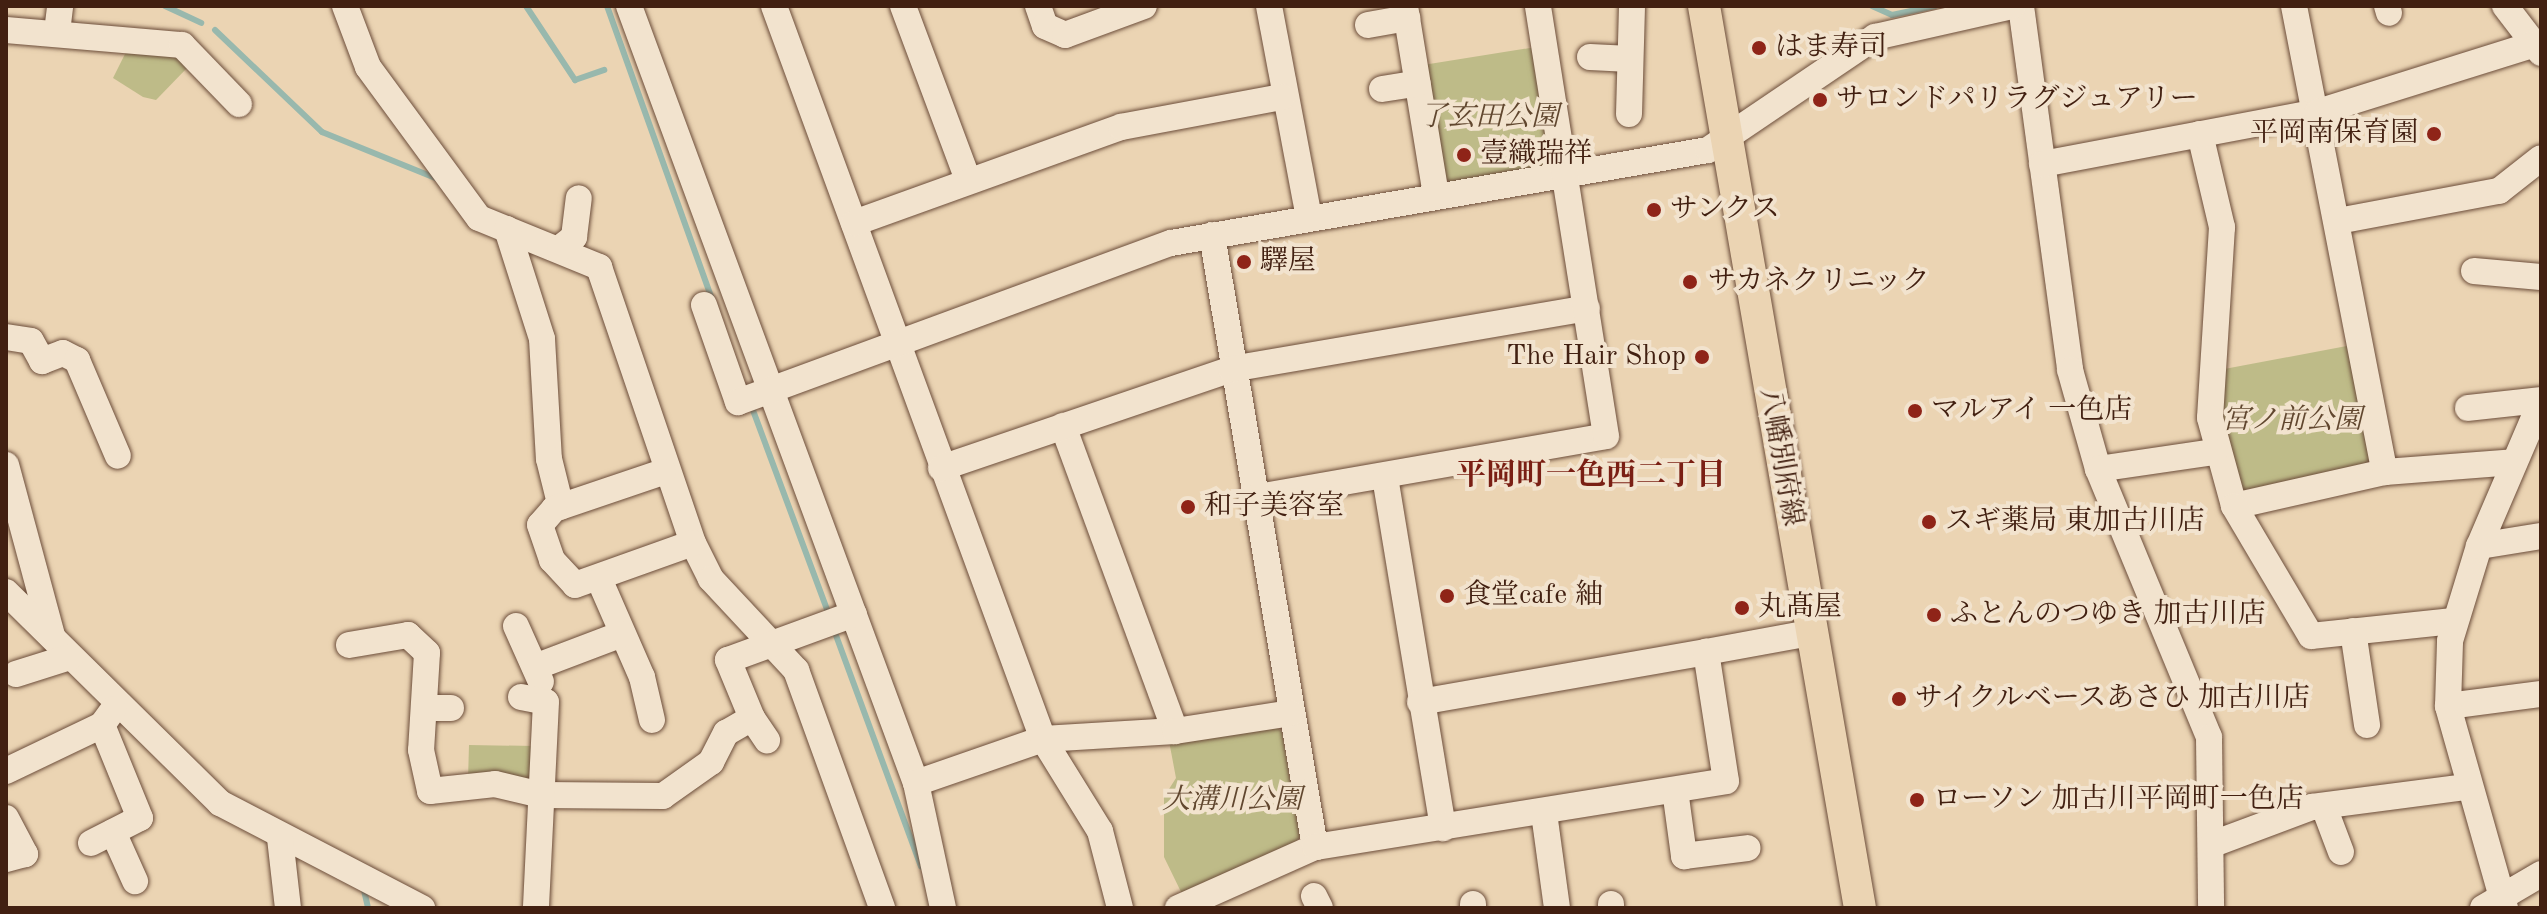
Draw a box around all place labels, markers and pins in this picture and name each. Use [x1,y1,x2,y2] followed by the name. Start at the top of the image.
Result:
[1775,31,1887,65] place label: はま寿司
[1750,39,1768,57] marker: はま寿司
[1836,83,2200,117] place label: サロンドパリラグジュアリー
[1811,91,1829,109] marker: サロンドパリラグジュアリー
[2250,117,2418,151] place label: 平岡南保育園
[2425,125,2443,143] marker: 平岡南保育園
[1480,138,1592,172] place label: 壹織瑞祥
[1455,146,1473,164] marker: 壹織瑞祥
[1670,193,1782,227] place label: サンクス
[1645,201,1663,219] marker: サンクス
[1260,245,1316,279] place label: 驛屋
[1235,253,1253,271] marker: 驛屋
[1708,265,1932,299] place label: サカネクリニック
[1679,271,1701,293] marker: サカネクリニック
[1506,340,1686,374] place label: The Hair Shop
[1693,348,1711,366] marker: The Hair Shop
[1931,394,2135,428] place label: マルアイ 一色店
[1906,402,1924,420] marker: マルアイ 一色店
[1204,490,1344,524] place label: 和子美容室
[1179,498,1197,516] marker: 和子美容室
[1945,505,2205,539] place label: スギ薬局 東加古川店
[1920,513,1938,531] marker: スギ薬局 東加古川店
[1463,579,1603,613] place label: 食堂cafe 紬
[1438,587,1456,605] marker: 食堂cafe 紬
[1758,591,1842,625] place label: 丸髙屋
[1950,598,2266,632] place label: ふとんのつゆき 加古川店
[1733,599,1751,617] marker: 丸髙屋
[1925,606,1943,624] marker: ふとんのつゆき 加古川店
[1915,682,2315,716] place label: サイクルベースあさひ 加古川店
[1890,690,1908,708] marker: サイクルベースあさひ 加古川店
[1933,783,2305,817] place label: ローソン 加古川平岡町一色店
[1908,791,1926,809] marker: ローソン 加古川平岡町一色店

